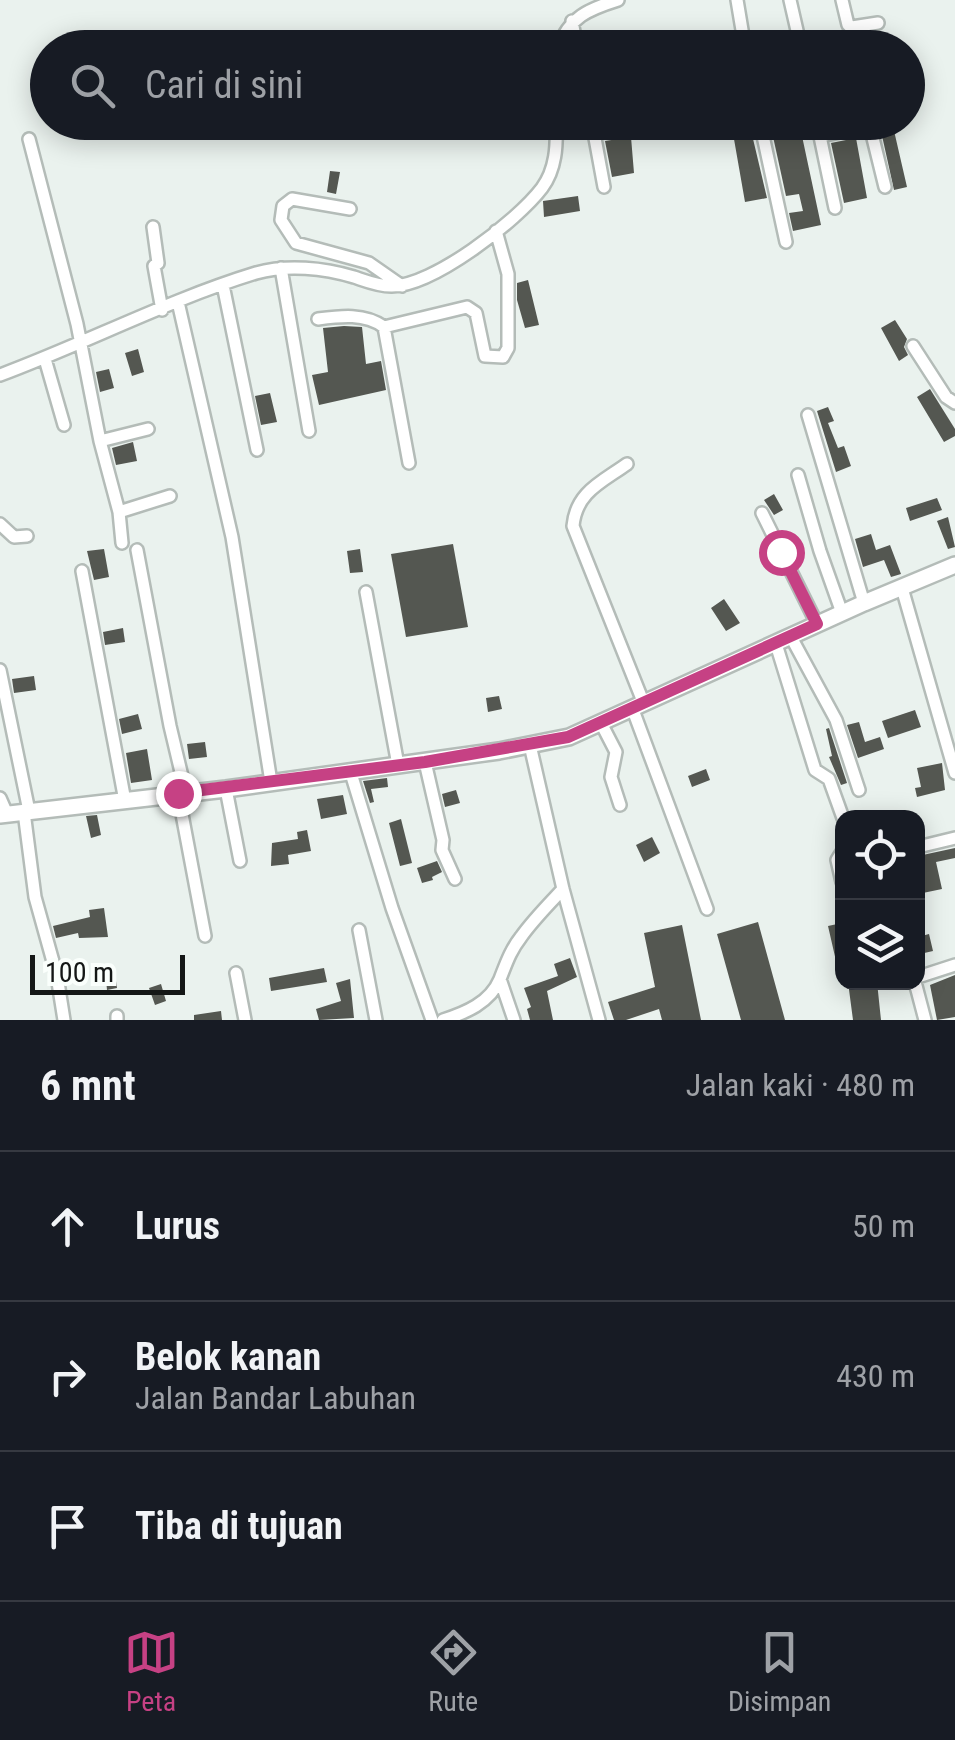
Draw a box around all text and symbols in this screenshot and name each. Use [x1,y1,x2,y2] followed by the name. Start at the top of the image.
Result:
[30,30,925,140] search box
[65,58,120,113] icon: search
[145,63,303,107] text: Cari di sini
[759,530,805,576] route start
[156,771,202,817] route end
[835,810,925,990] map controls
[835,810,925,900] button: locate
[835,900,925,990] button: layers
[30,950,185,994] scale bar
[45,956,114,989] text: 100 m
[40,1061,136,1110] text: 6 mnt
[686,1066,915,1104] text: Jalan kaki · 480 m
[40,1199,95,1254] icon: ahead
[135,1204,220,1248] text: Lurus
[852,1207,915,1245] text: 50 m
[135,1335,321,1379] text: Belok kanan
[40,1349,95,1404] icon: right
[836,1357,915,1395] text: 430 m
[135,1379,416,1417] text: Jalan Bandar Labuhan
[40,1499,95,1554] icon: arrive
[135,1504,343,1548] text: Tiba di tujuan
[124,1625,179,1718] tab: Peta
[426,1625,481,1718] tab: Rute
[728,1625,831,1718] tab: Disimpan

